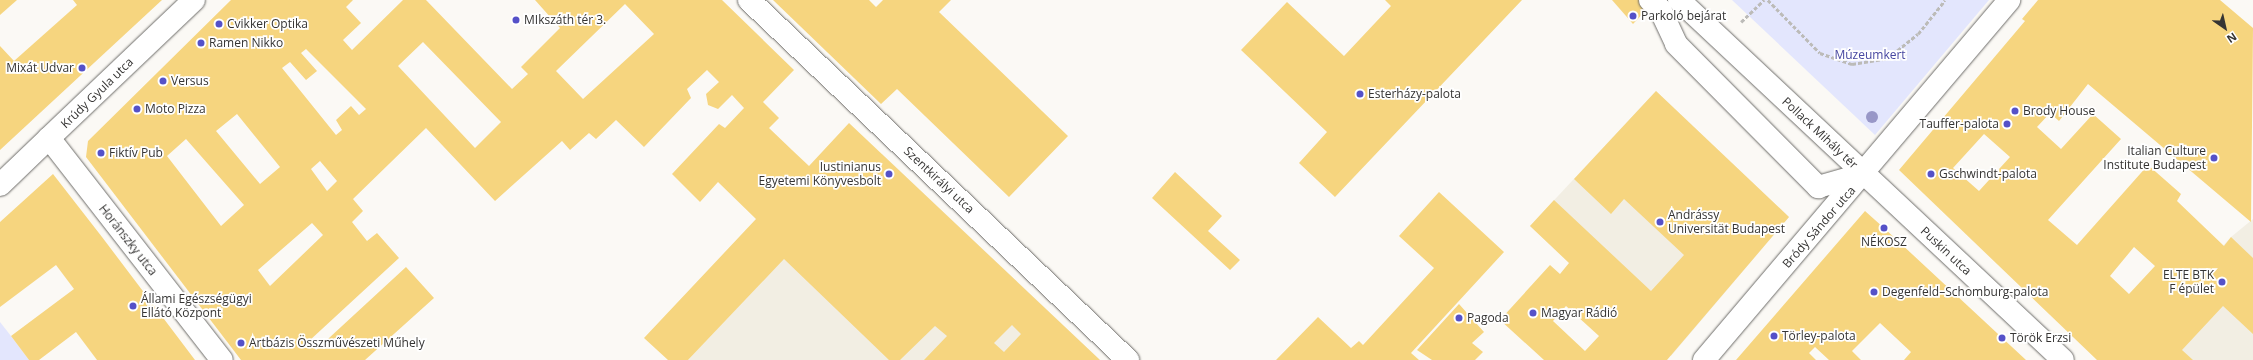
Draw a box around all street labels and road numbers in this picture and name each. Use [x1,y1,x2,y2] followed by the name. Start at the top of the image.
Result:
[58,55,136,131] street label: Krúdy Gyula utca
[1779,94,1861,172] street label: Pollack Mihály tér
[901,144,977,216] street label: Szentkirályi utca
[1780,183,1858,271] street label: Bródy Sándor utca
[96,202,160,278] street label: Horánszky utca
[1918,224,1974,278] street label: Puskin utca

